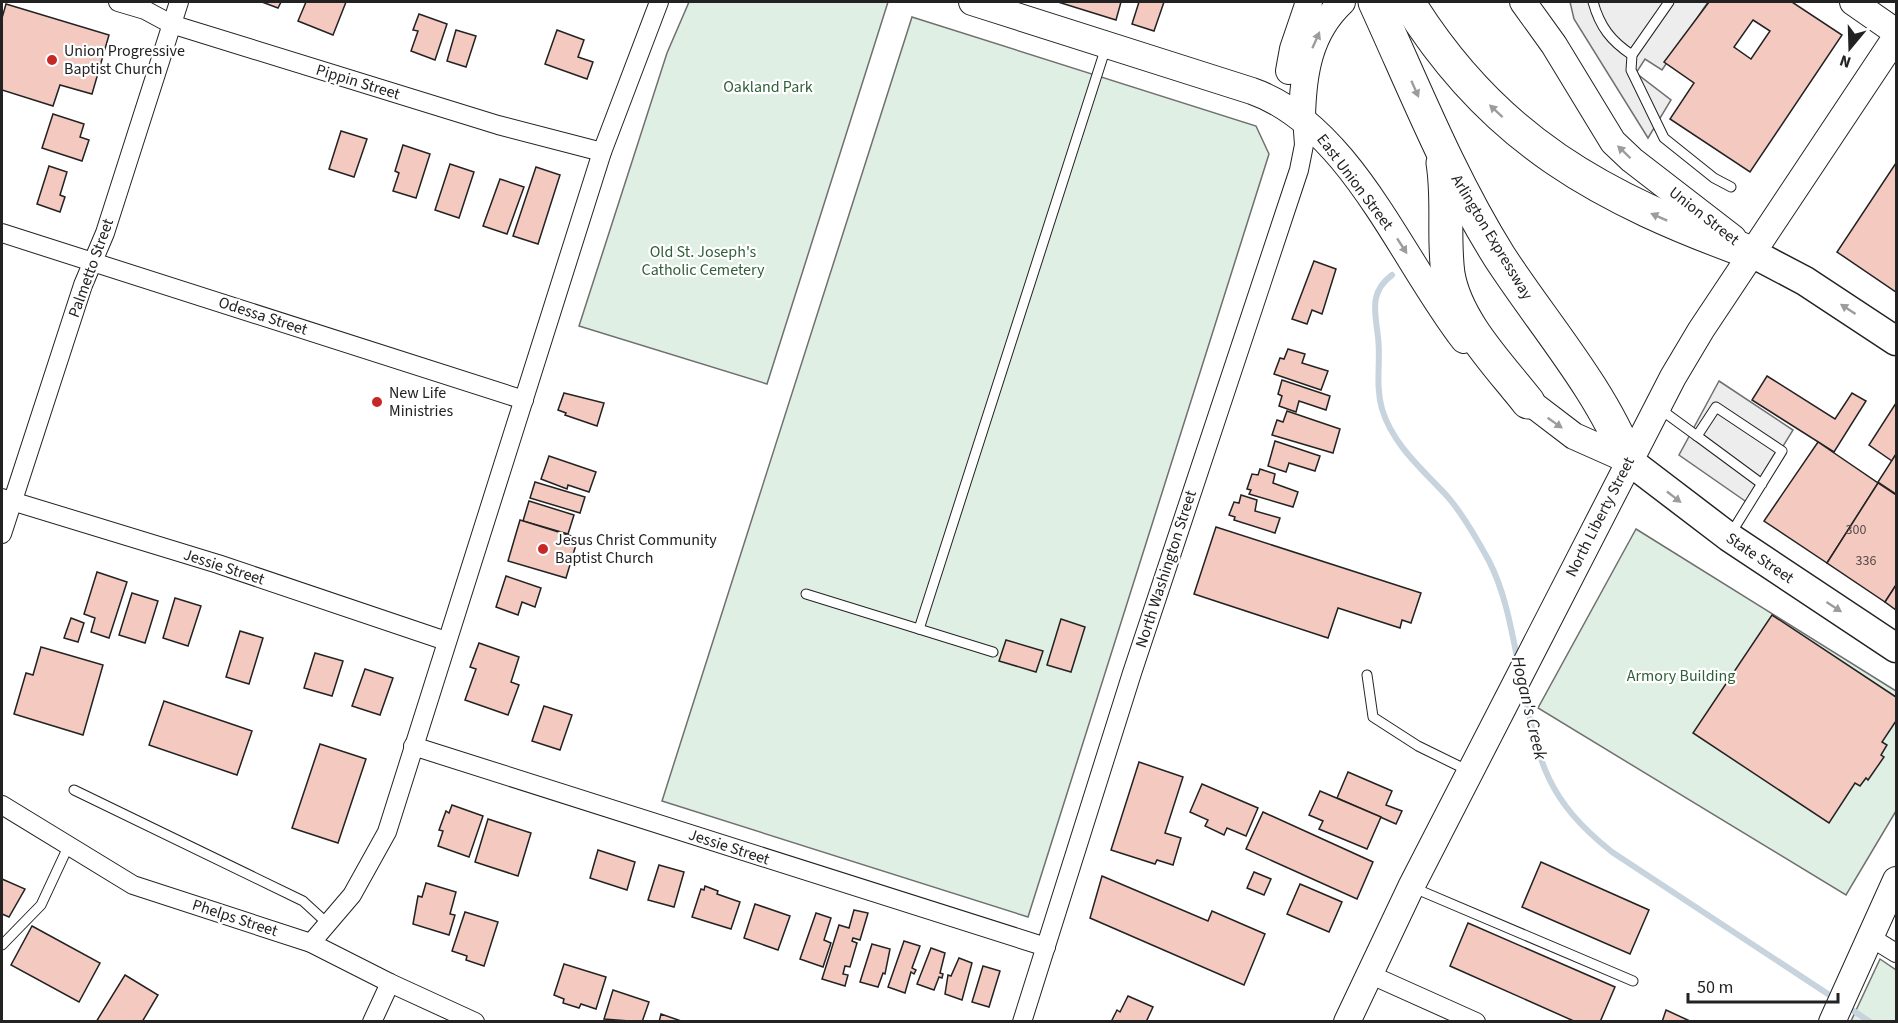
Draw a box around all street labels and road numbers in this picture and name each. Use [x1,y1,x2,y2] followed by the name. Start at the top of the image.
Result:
[313,59,403,105] street label: Pippin Street
[1312,129,1399,235] street label: East Union Street
[1446,170,1538,304] street label: Arlington Expressway
[1664,182,1744,251] street label: Union Street
[63,215,119,321] street label: Palmetto Street
[216,291,311,341] street label: Odessa Street
[1560,453,1640,581] street label: North Liberty Street
[1130,487,1202,651] street label: North Washington Street
[1722,527,1799,589] street label: State Street
[181,544,268,591] street label: Jessie Street
[686,824,773,871] street label: Jessie Street
[189,894,281,942] street label: Phelps Street

